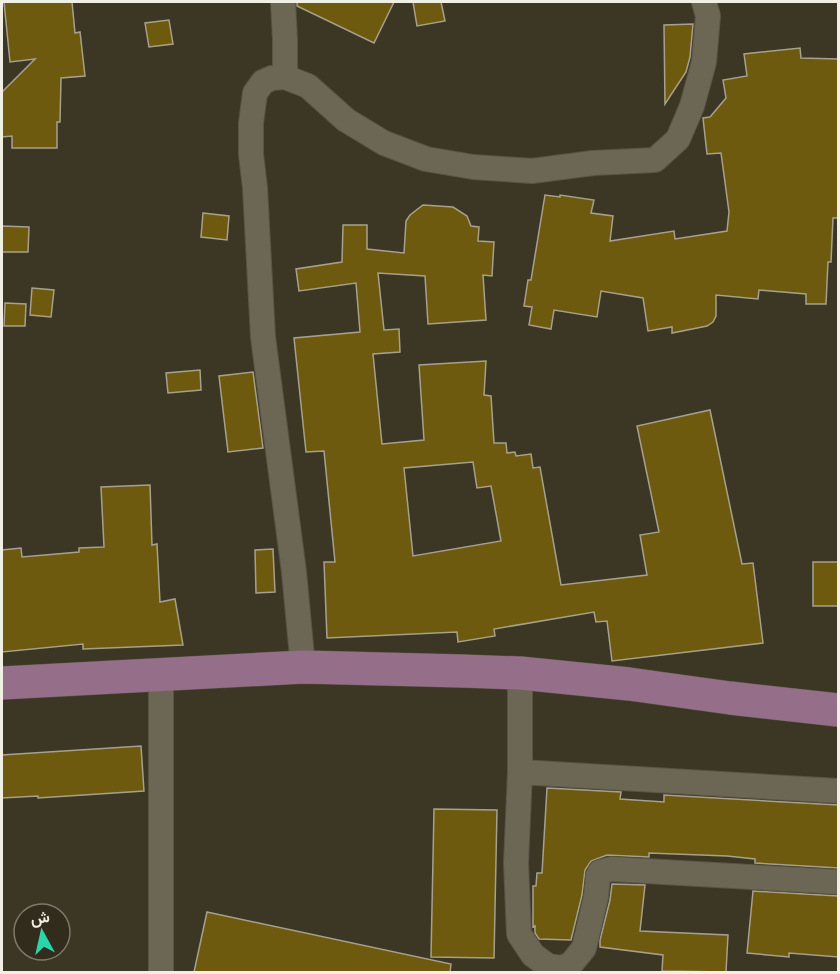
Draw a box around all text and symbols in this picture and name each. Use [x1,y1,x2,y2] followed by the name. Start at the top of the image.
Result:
[12,902,72,962] north arrow
[29,907,51,928] text: ش

